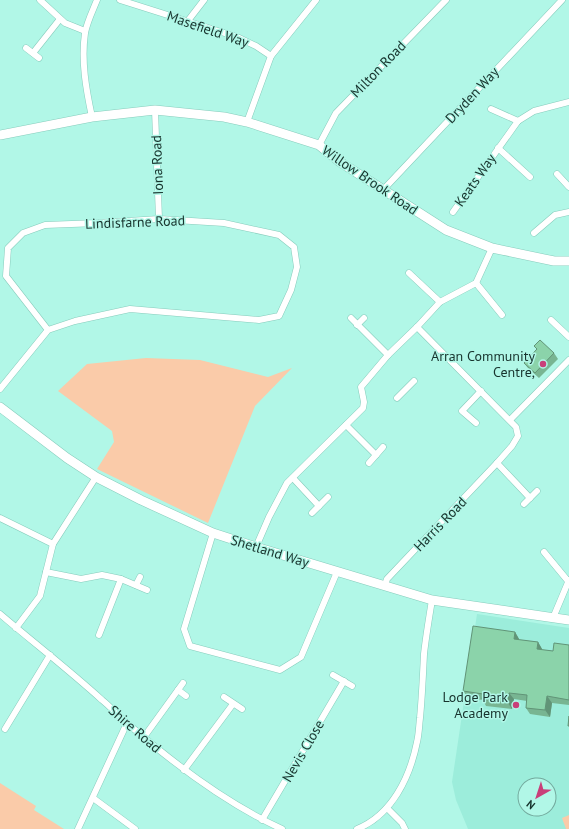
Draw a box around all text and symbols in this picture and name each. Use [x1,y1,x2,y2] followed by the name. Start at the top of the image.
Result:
[165,7,252,52] street label: Masefield Way
[347,37,409,101] street label: Milton Road
[441,63,503,127] street label: Dryden Way
[147,135,167,195] street label: Iona Road
[318,141,422,219] street label: Willow Brook Road
[450,150,500,210] street label: Keats Way
[85,211,185,233] street label: Lindisfarne Road
[431,347,535,381] place label: Arran Community Centre,
[538,359,548,369] marker: Arran Community Centre,
[410,493,470,555] street label: Harris Road
[229,531,312,572] street label: Shetland Way
[442,688,508,722] place label: Lodge Park Academy
[511,700,521,710] marker: Lodge Park Academy
[105,701,165,757] street label: Shire Road
[278,717,328,785] street label: Nevis Close
[517,777,557,817] north arrow
[523,797,538,812] text: N

